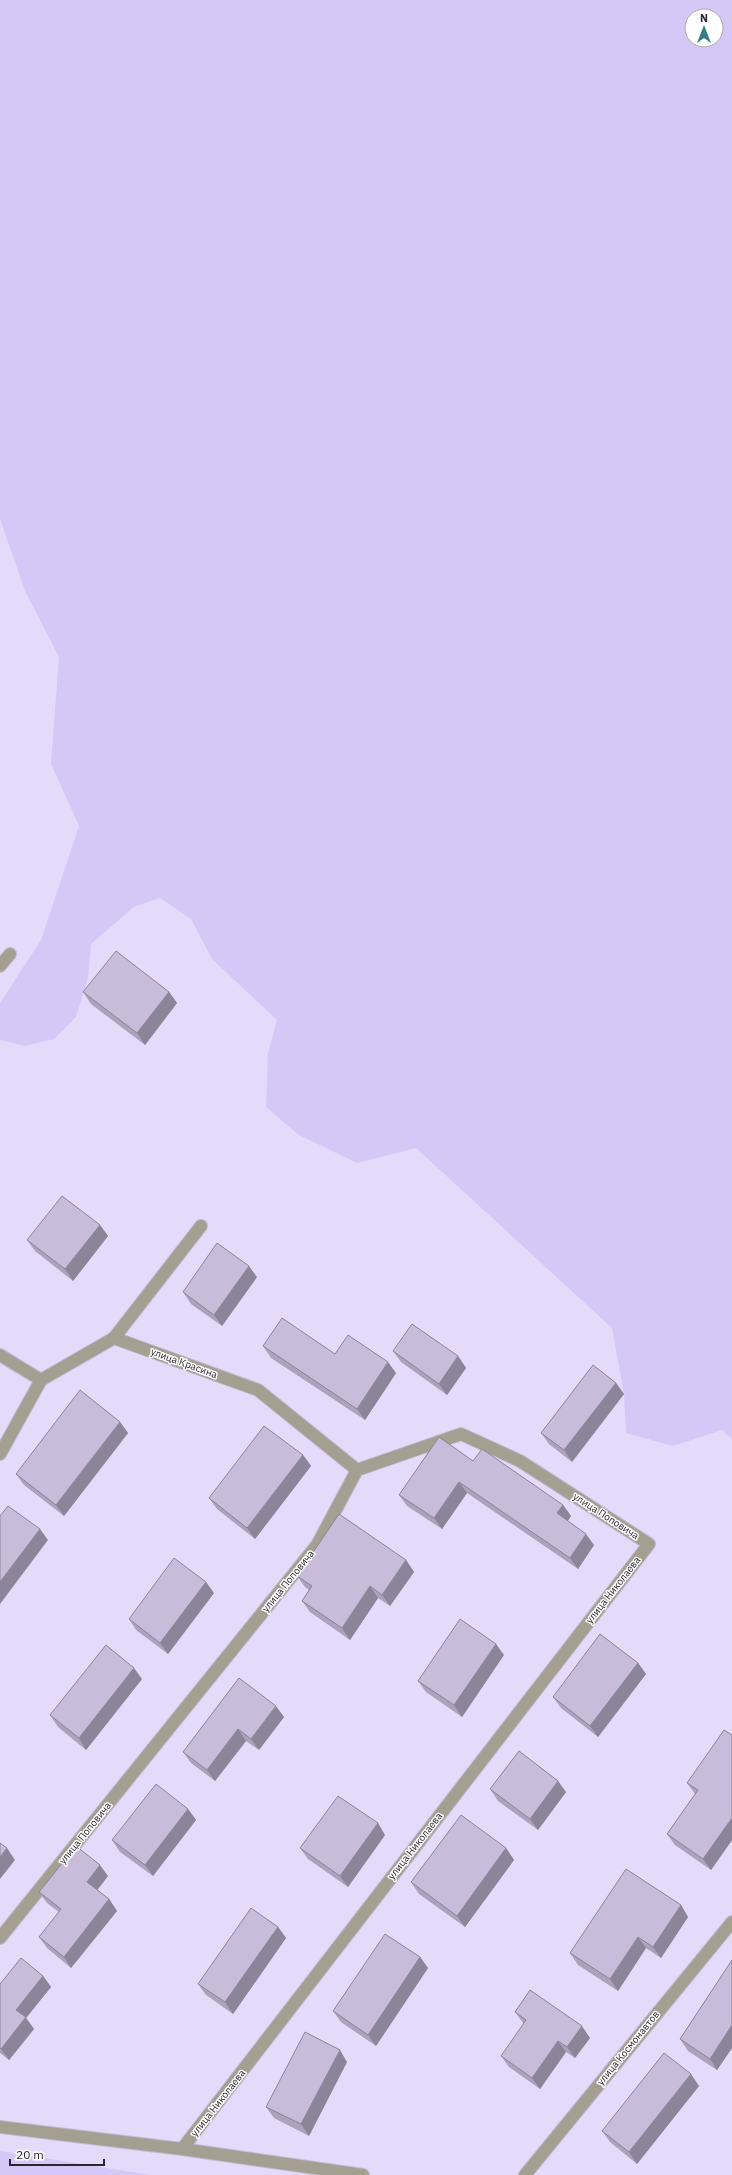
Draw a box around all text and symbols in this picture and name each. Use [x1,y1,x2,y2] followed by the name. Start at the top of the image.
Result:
[684,8,724,48] north arrow
[700,11,708,25] text: N
[149,1345,220,1381] street label: улица Красина
[571,1490,642,1543] street label: улица Поповича
[259,1547,317,1615] street label: улица Поповича
[583,1553,644,1626] street label: улица Николаева
[56,1799,114,1867] street label: улица Поповича
[385,1809,446,1882] street label: улица Николаева
[594,2008,662,2088] street label: улица Космонавтов
[188,2066,249,2139] street label: улица Николаева
[10,2141,104,2167] scale bar
[16,2147,44,2162] text: 20 m

